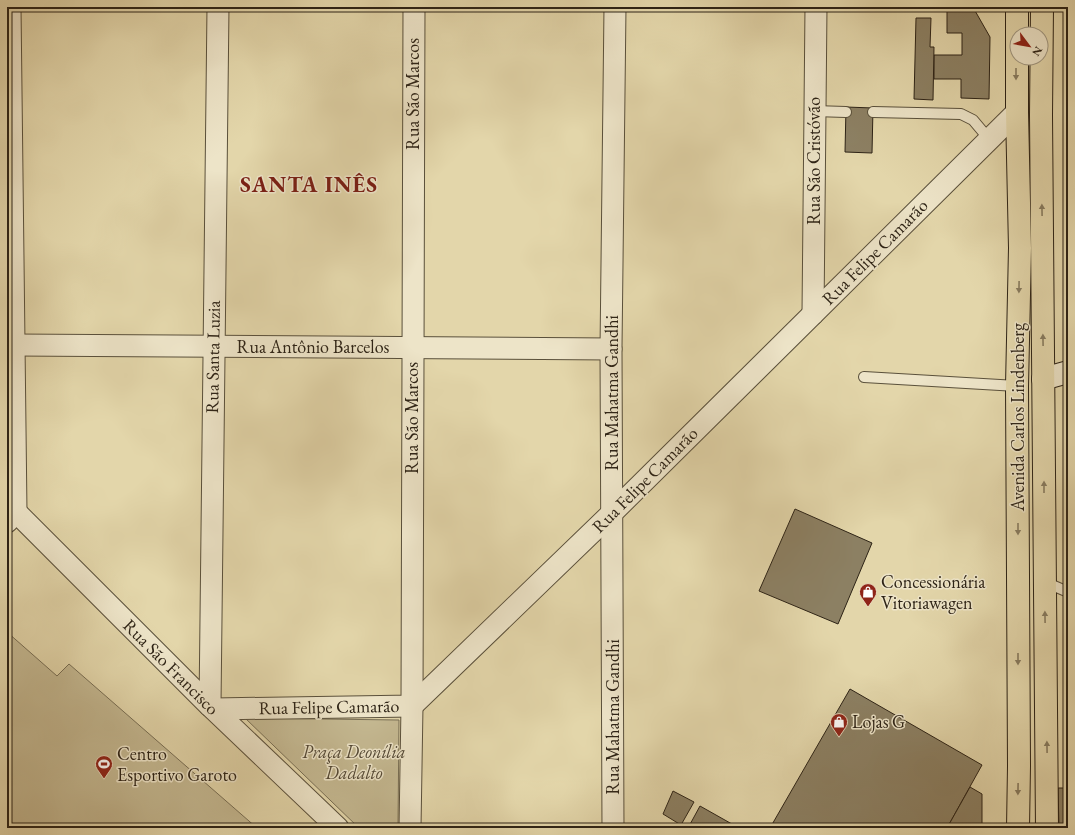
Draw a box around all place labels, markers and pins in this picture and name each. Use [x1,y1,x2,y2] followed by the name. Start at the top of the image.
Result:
[881,570,986,614] place label: Concessionária Vitoriawagen
[858,582,878,607] shop icon: Concessionária Vitoriawagen
[852,710,905,733] place label: Lojas G
[829,712,849,737] shop icon: Lojas G
[117,742,237,786] place label: Centro Esportivo Garoto
[94,754,114,779] sports icon: Centro Esportivo Garoto

